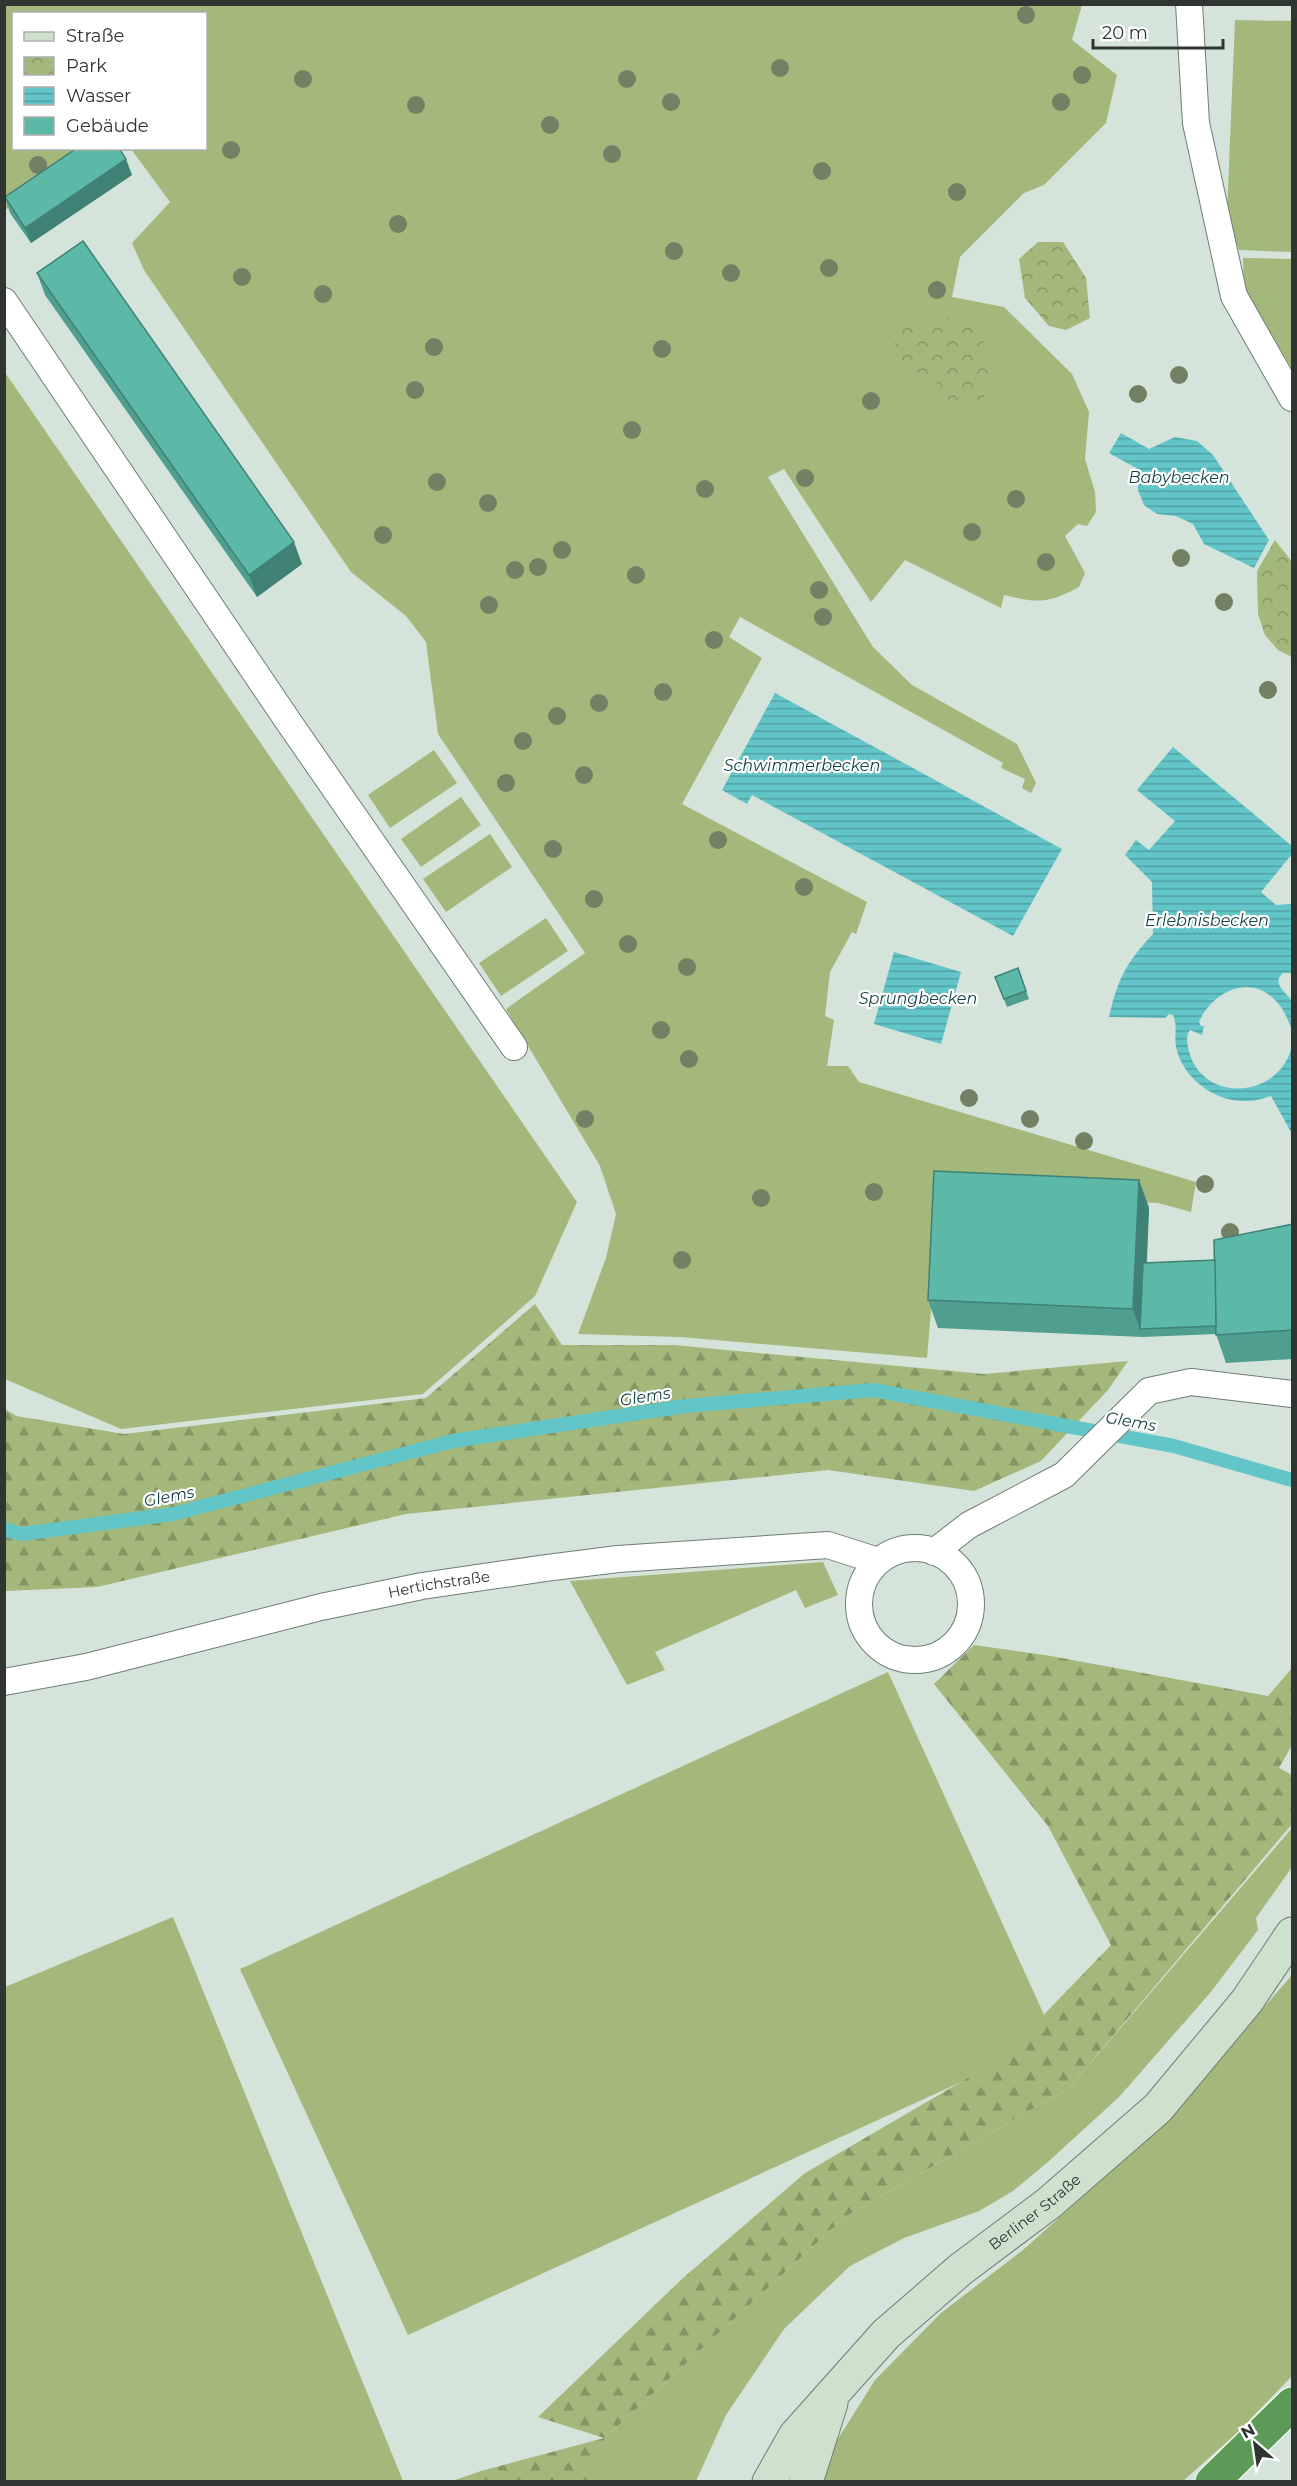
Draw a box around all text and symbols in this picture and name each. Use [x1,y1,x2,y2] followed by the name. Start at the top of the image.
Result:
[12,12,207,150] legend
[1093,12,1224,50] scale bar
[1102,22,1148,44] text: 20 m
[66,25,125,47] text: Straße
[66,55,107,77] text: Park
[66,85,131,107] text: Wasser
[66,115,149,137] text: Gebäude
[1128,468,1230,487] water label: Babybecken
[724,756,880,775] water label: Schwimmerbecken
[1145,911,1269,930] water label: Erlebnisbecken
[859,989,977,1008] water label: Sprungbecken
[618,1383,672,1410] water label: Glems
[1104,1408,1158,1435] water label: Glems
[142,1482,196,1511] water label: Glems
[386,1566,491,1602] street label: Hertichstraße
[985,2170,1085,2254] street label: Berliner Straße
[1225,2414,1285,2474] north arrow
[1238,2420,1258,2443] text: N

